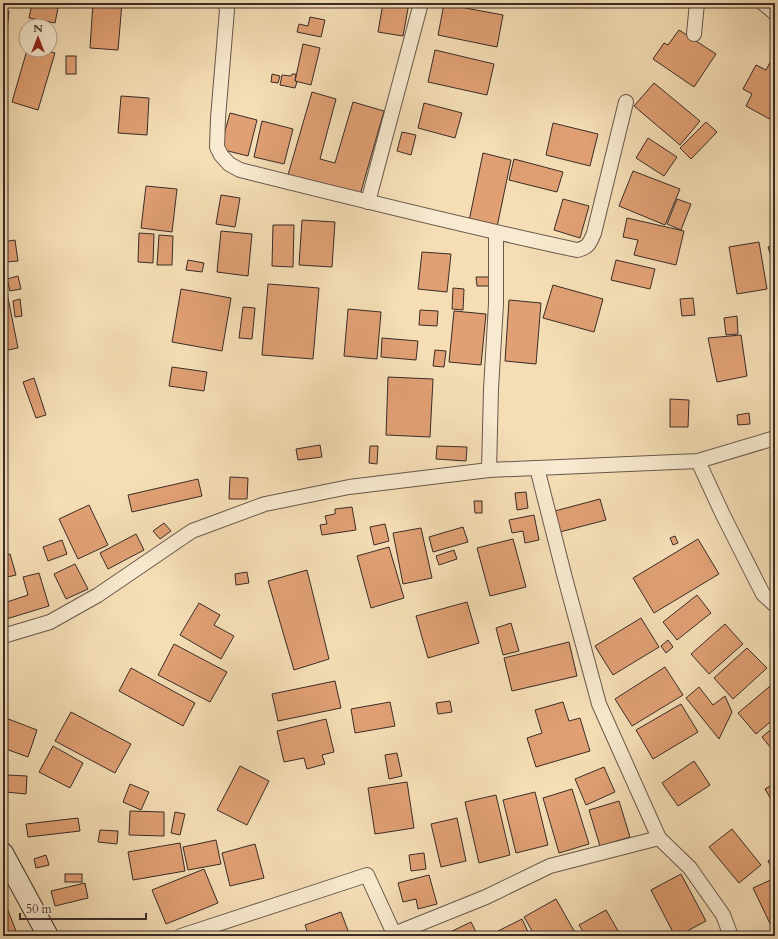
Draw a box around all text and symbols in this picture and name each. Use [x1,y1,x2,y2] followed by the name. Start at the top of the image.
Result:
[18,18,58,58] north arrow
[33,21,43,36] text: N
[20,895,146,921] scale bar
[26,901,53,917] text: 50 m

